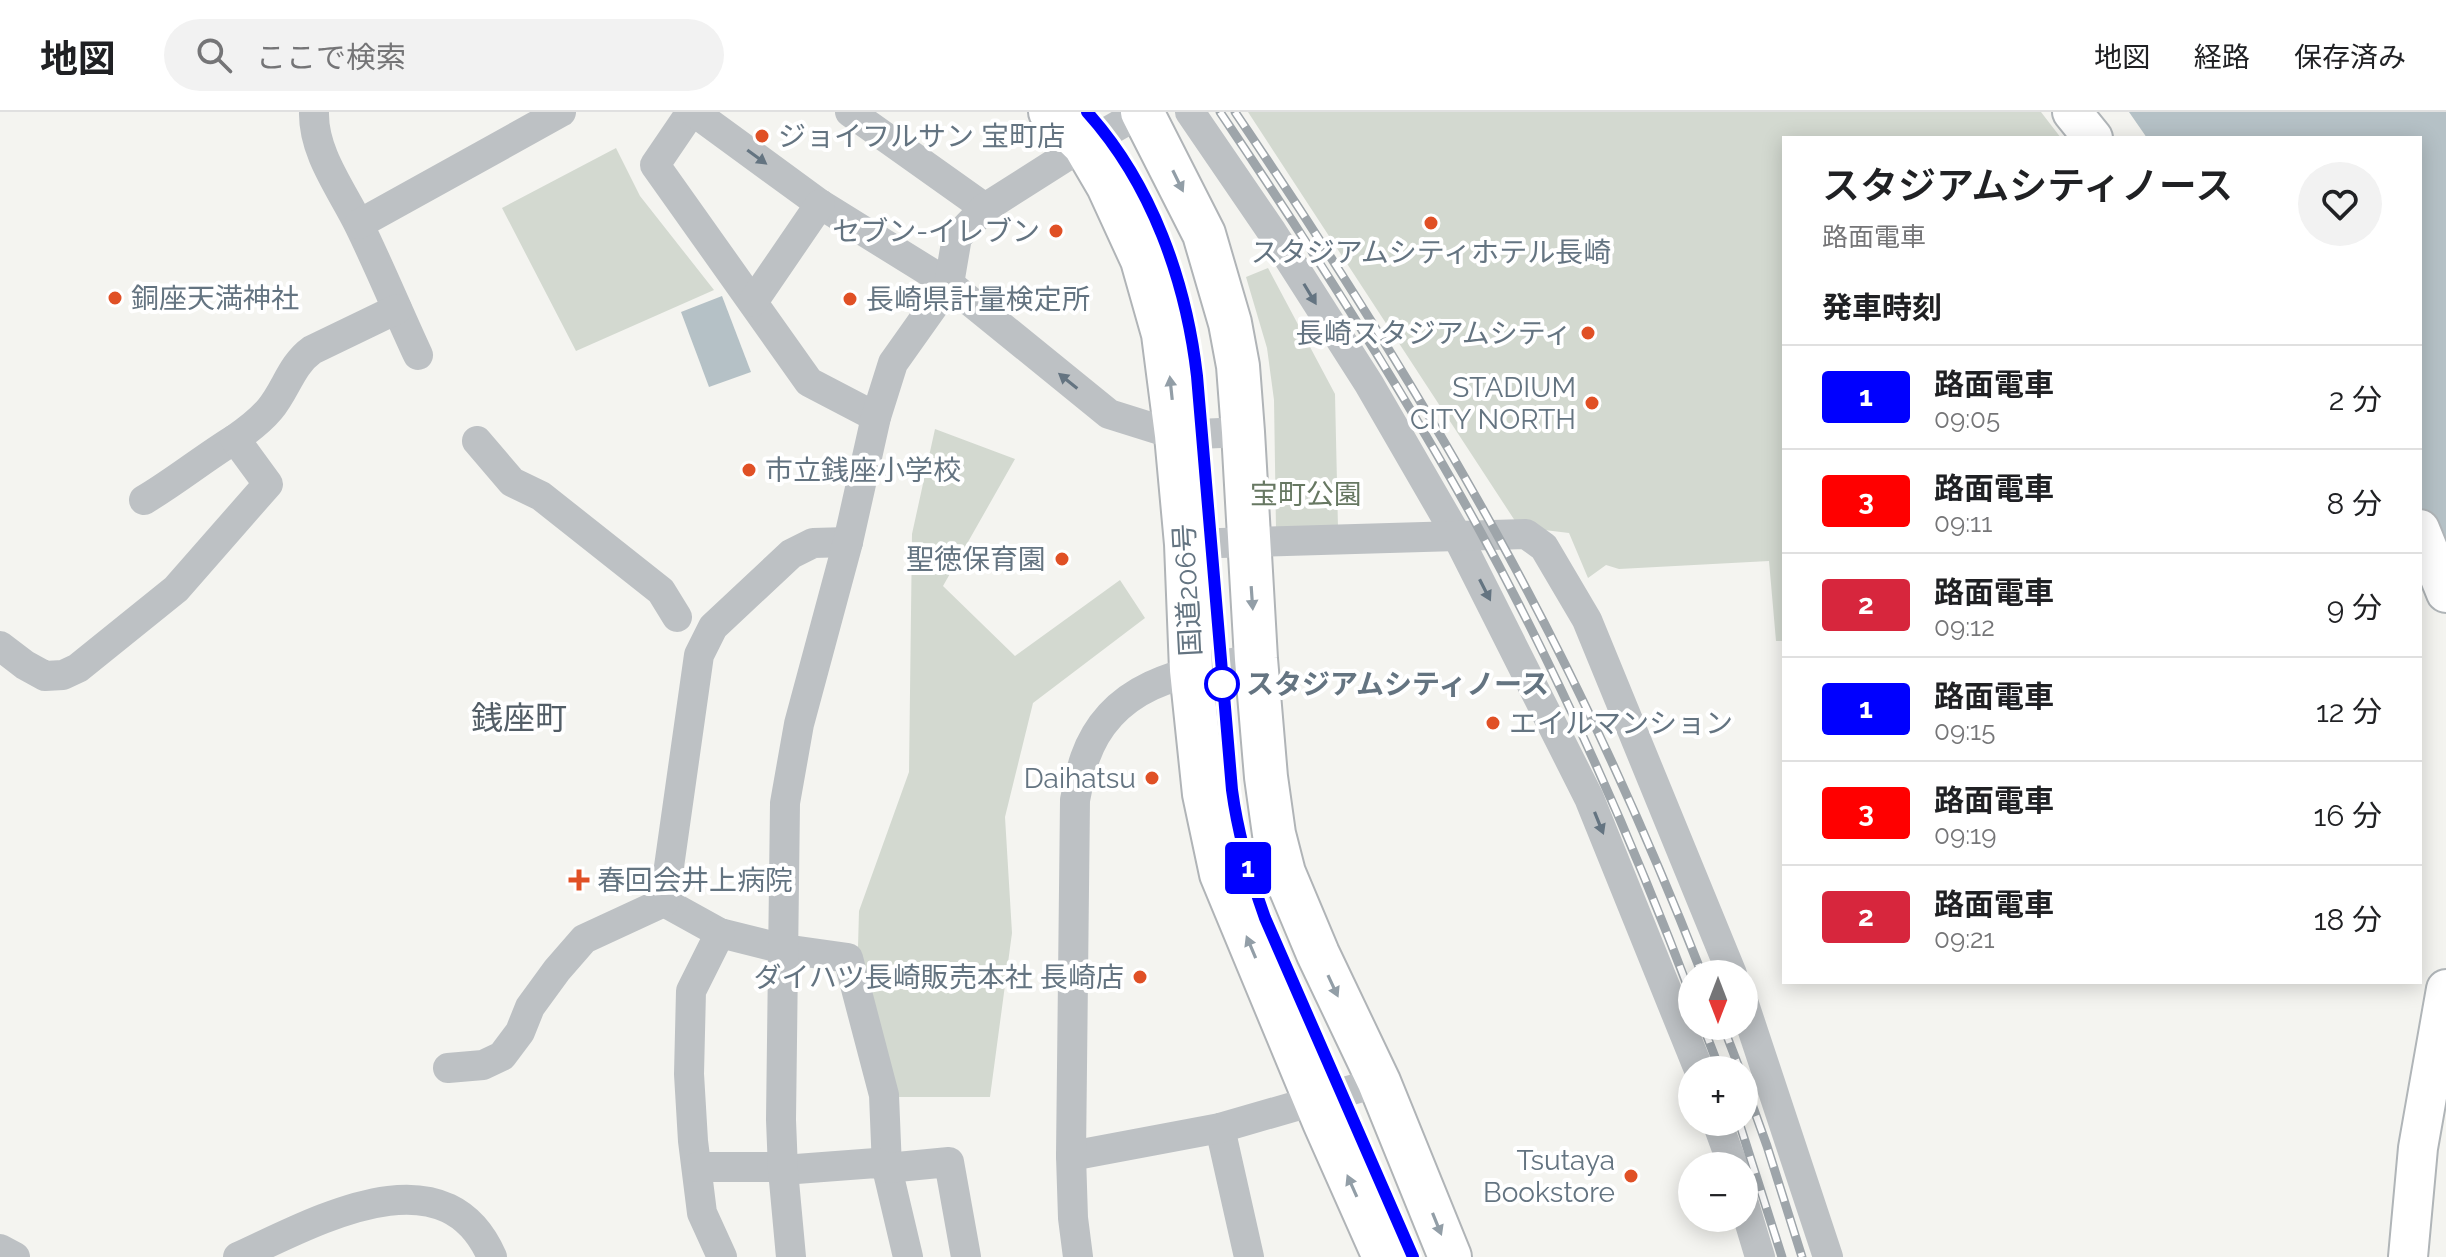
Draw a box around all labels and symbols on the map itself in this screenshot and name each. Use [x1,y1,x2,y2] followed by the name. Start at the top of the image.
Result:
[778,120,1065,153] place label: ジョイフルサン 宝町店
[753,127,771,145] marker: ジョイフルサン 宝町店
[747,149,767,165] one-way arrow
[1171,169,1185,193] one-way arrow
[1422,214,1440,232] marker: スタジアムシティホテル長崎
[832,215,1040,248] place label: セブン-イレブン
[1047,222,1065,240] marker: セブン-イレブン
[1251,236,1611,269] place label: スタジアムシティホテル長崎
[131,282,299,315] place label: 銅座天満神社
[866,283,1090,316] place label: 長崎県計量検定所
[1303,283,1317,305] one-way arrow
[106,289,124,307] marker: 銅座天満神社
[841,290,859,308] marker: 長崎県計量検定所
[1296,317,1572,350] place label: 長崎スタジアムシティ
[1579,324,1597,342] marker: 長崎スタジアムシティ
[1410,371,1576,436] place label: STADIUM CITY NORTH
[1058,374,1078,390] one-way arrow
[1164,375,1177,400] one-way arrow
[1583,394,1601,412] marker: STADIUM CITY NORTH
[765,454,961,487] place label: 市立銭座小学校
[740,461,758,479] marker: 市立銭座小学校
[1250,478,1362,511] park label: 宝町公園
[1168,523,1207,657] street label: 国道206号
[906,543,1046,576] place label: 聖徳保育園
[1053,550,1071,568] marker: 聖徳保育園
[1478,578,1491,601] one-way arrow
[1246,586,1259,611] one-way arrow
[1205,667,1239,701] marker: スタジアムシティノース
[1246,668,1549,701] place label: スタジアムシティノース
[471,699,567,736] district label: 銭座町
[1509,707,1733,740] place label: エイルマンション
[1484,714,1502,732] marker: エイルマンション
[1024,762,1136,795] place label: Daihatsu
[1143,769,1161,787] marker: Daihatsu
[1593,811,1606,835] one-way arrow
[1222,842,1274,894] line badge: 1
[597,864,793,897] place label: 春回会井上病院
[568,869,590,891] marker: 春回会井上病院
[1244,935,1257,959] one-way arrow
[1678,960,1758,1040] north arrow
[753,961,1124,994] place label: ダイハツ長崎販売本社 長崎店
[1131,968,1149,986] marker: ダイハツ長崎販売本社 長崎店
[1326,974,1340,997] one-way arrow
[1483,1144,1615,1209] place label: Tsutaya Bookstore
[1622,1167,1640,1185] marker: Tsutaya Bookstore
[1346,1174,1359,1198] one-way arrow
[1430,1212,1443,1236] one-way arrow

